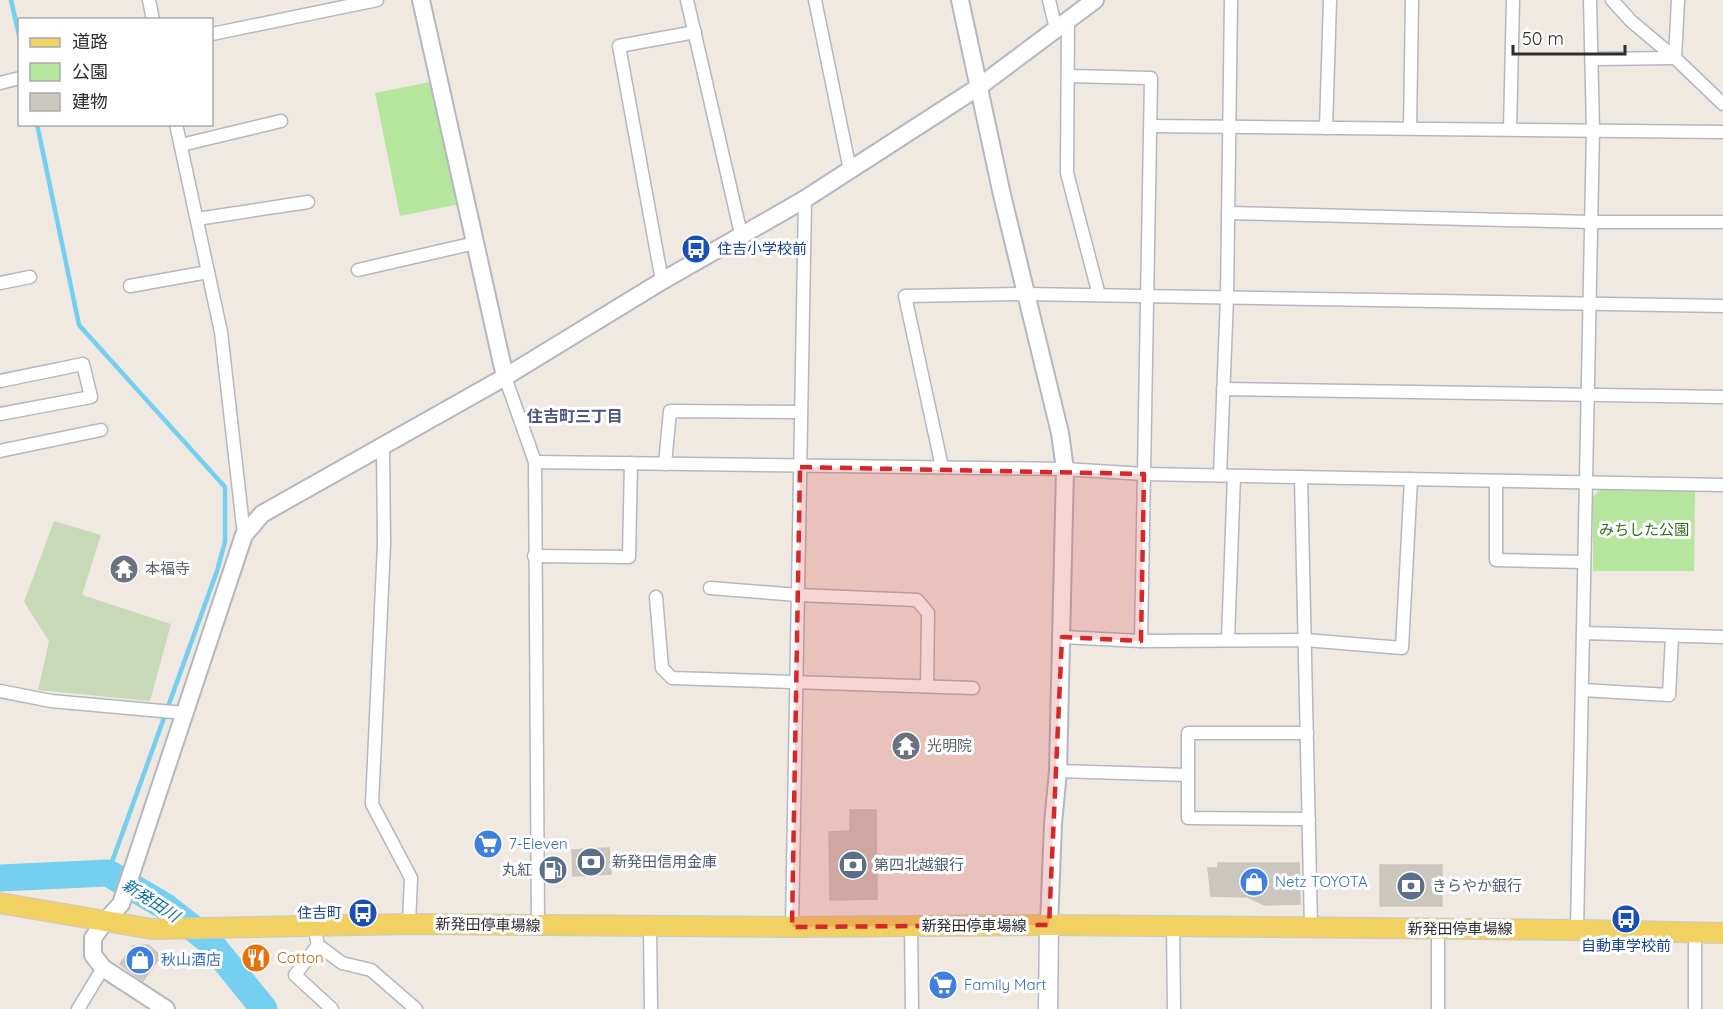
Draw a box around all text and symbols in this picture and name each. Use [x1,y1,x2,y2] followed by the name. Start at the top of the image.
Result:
[18,18,213,126] legend
[1513,18,1626,56] scale bar
[1522,27,1564,50] text: 50 m
[72,30,108,53] text: 道路
[72,60,108,83] text: 公園
[72,90,108,113] text: 建物
[680,233,712,265] bus stop icon: 住吉小学校前
[717,239,807,258] place label: 住吉小学校前
[526,406,623,426] district label: 住吉町三丁目
[1599,520,1689,539] park label: みちした公園
[108,553,140,585] temple icon: 本福寺
[145,559,190,578] place label: 本福寺
[890,730,922,762] temple icon: 光明院
[927,736,972,755] place label: 光明院
[472,828,504,860] supermarket icon: 7-Eleven
[509,834,568,853] place label: 7-Eleven
[575,846,607,878] bank icon: 新発田信用金庫
[837,849,869,881] bank icon: 第四北越銀行
[612,852,717,871] place label: 新発田信用金庫
[537,854,569,886] fuel station icon: 丸紅
[874,855,964,874] place label: 第四北越銀行
[502,860,532,879] place label: 丸紅
[1238,866,1270,898] shop icon: Netz TOYOTA
[1395,870,1427,902] bank icon: きらやか銀行
[1275,872,1368,891] place label: Netz TOYOTA
[119,874,185,927] water label: 新発田川
[1432,876,1522,895] place label: きらやか銀行
[347,897,379,929] bus stop icon: 住吉町
[297,903,342,922] place label: 住吉町
[1610,903,1642,935] bus stop icon: 自動車学校前
[435,914,541,935] street label: 新発田停車場線
[921,916,1027,935] street label: 新発田停車場線
[1407,919,1513,938] street label: 新発田停車場線
[1581,936,1671,955] place label: 自動車学校前
[240,942,272,974] restaurant icon: Cotton
[124,944,156,976] shop icon: 秋山酒店
[277,948,324,967] place label: Cotton
[161,950,221,969] place label: 秋山酒店
[927,969,959,1001] supermarket icon: Family Mart
[964,975,1046,994] place label: Family Mart

